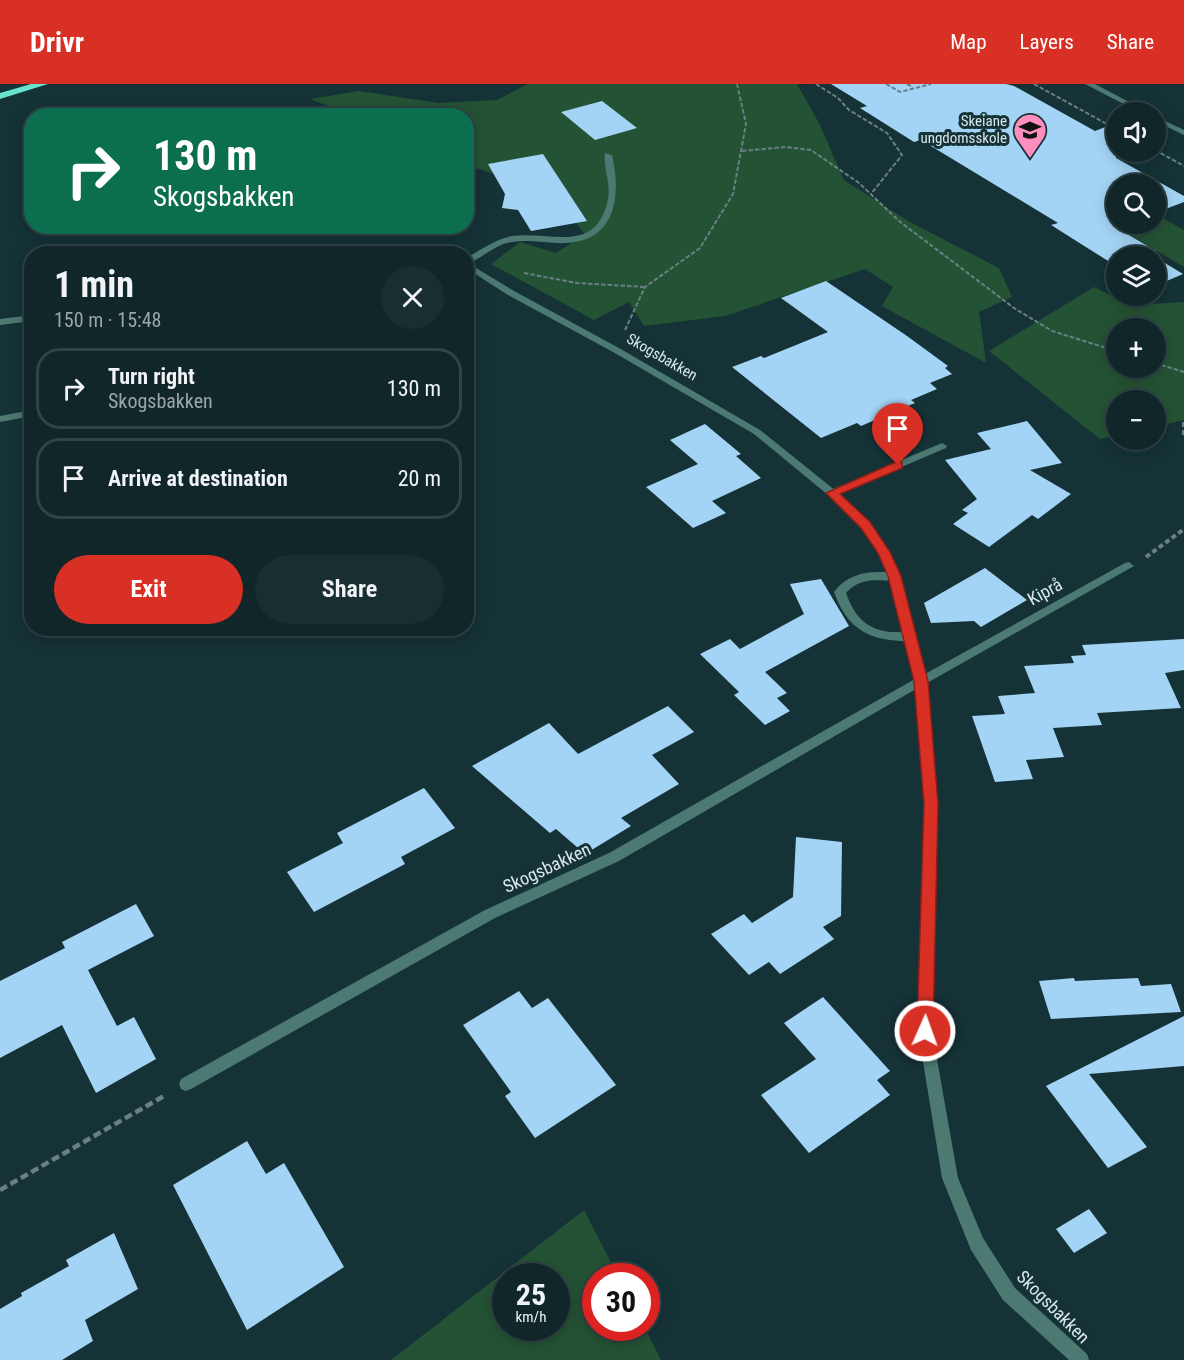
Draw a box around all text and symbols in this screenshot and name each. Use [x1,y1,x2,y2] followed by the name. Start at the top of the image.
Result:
[30,26,84,59] text: Drivr
[950,30,987,54] text: Map
[1020,30,1074,54] text: Layers
[1107,30,1154,54] text: Share
[1106,102,1166,450] map controls
[1106,102,1166,162] button: sound
[920,112,1007,147] place label: Skeiane ungdomsskole
[1012,112,1048,159] school or university icon: Skeiane ungdomsskole
[153,131,258,180] text: 130 m
[54,132,132,210] icon: right
[1106,174,1166,234] button: search
[153,181,294,213] text: Skogsbakken
[1106,246,1166,306] button: layers
[54,264,134,306] text: 1 min
[381,266,444,329] button: close
[54,308,161,332] text: 150 m · 15:48
[1106,318,1166,378] button: +
[623,330,701,384] street label: Skogsbakken
[108,364,195,389] text: Turn right
[57,372,90,405] icon: right
[387,376,441,401] text: 130 m
[108,389,213,413] text: Skogsbakken
[1106,390,1166,450] button: −
[872,403,923,465] pin
[881,412,914,445] icon: arrive
[57,462,90,495] icon: arrive
[108,466,288,491] text: Arrive at destination
[398,466,441,491] text: 20 m
[54,555,243,624] button: Exit
[255,555,444,624] button: Share
[1024,574,1066,610] street label: Kiprå
[500,838,594,897] street label: Skogsbakken
[893,999,957,1063] position arrow
[582,1263,660,1341] speed limit sign: 30
[1013,1266,1094,1347] street label: Skogsbakken
[516,1277,546,1312] text: 25
[516,1308,546,1326] text: km/h

